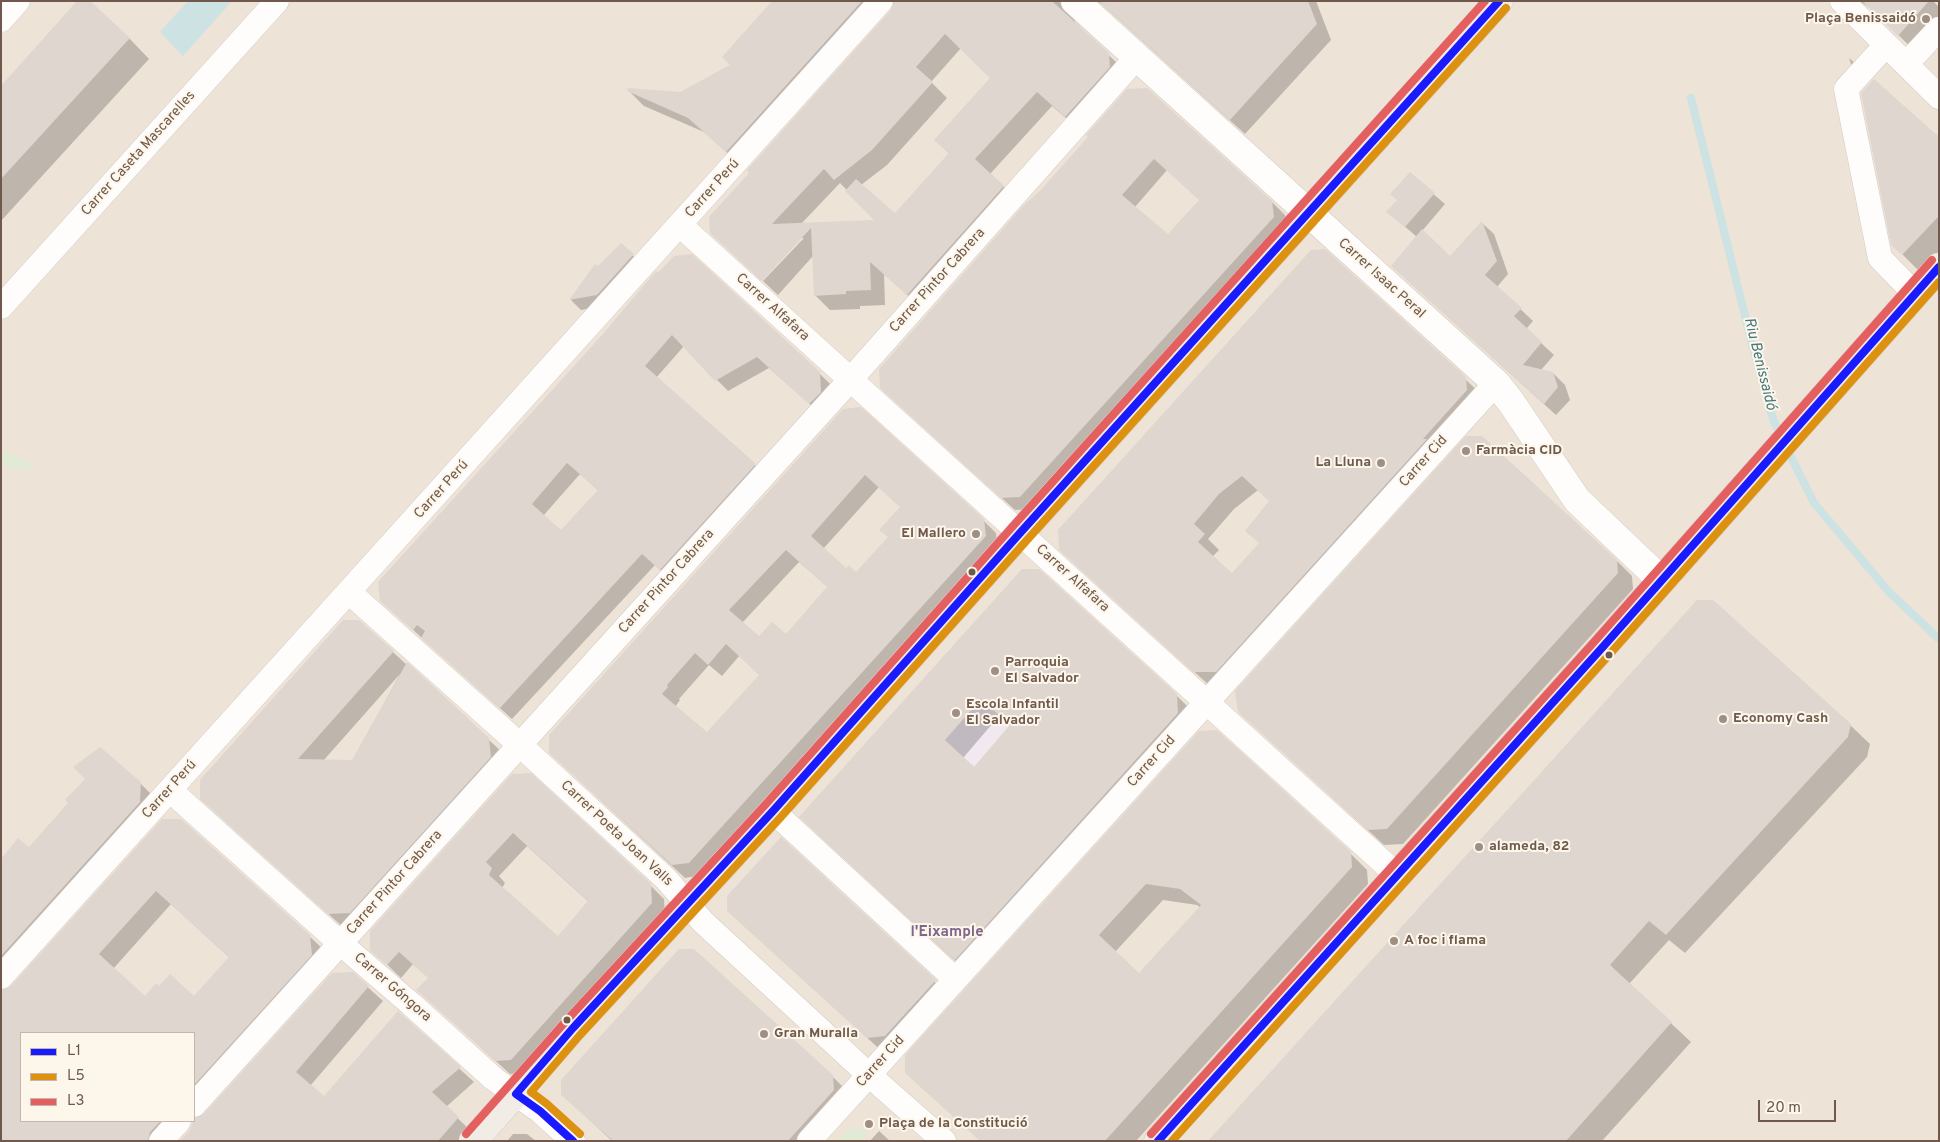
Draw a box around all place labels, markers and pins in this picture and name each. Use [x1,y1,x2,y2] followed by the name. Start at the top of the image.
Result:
[1805,11,1916,27] place label: Plaça Benissaidó
[1920,13,1932,25] marker: Plaça Benissaidó
[1476,443,1562,459] place label: Farmàcia CID
[1460,445,1472,457] marker: Farmàcia CID
[1315,455,1371,471] place label: La Lluna
[1375,457,1387,469] marker: La Lluna
[901,526,966,542] place label: El Mallero
[970,528,982,540] marker: El Mallero
[967,567,977,577] unlabelled marker
[1604,650,1614,660] unlabelled marker
[1005,655,1079,688] place label: Parroquia El Salvador
[989,665,1001,677] marker: Parroquia El Salvador
[966,697,1059,730] place label: Escola Infantil El Salvador
[950,707,962,719] marker: Escola Infantil El Salvador
[1733,711,1828,727] place label: Economy Cash
[1717,713,1729,725] marker: Economy Cash
[1489,839,1569,855] place label: alameda, 82
[1473,841,1485,853] marker: alameda, 82
[1404,933,1486,949] place label: A foc i flama
[1388,935,1400,947] marker: A foc i flama
[562,1015,572,1025] unlabelled marker
[774,1026,858,1042] place label: Gran Muralla
[758,1028,770,1040] marker: Gran Muralla
[879,1116,1028,1132] place label: Plaça de la Constitució
[863,1118,875,1130] marker: Plaça de la Constitució

